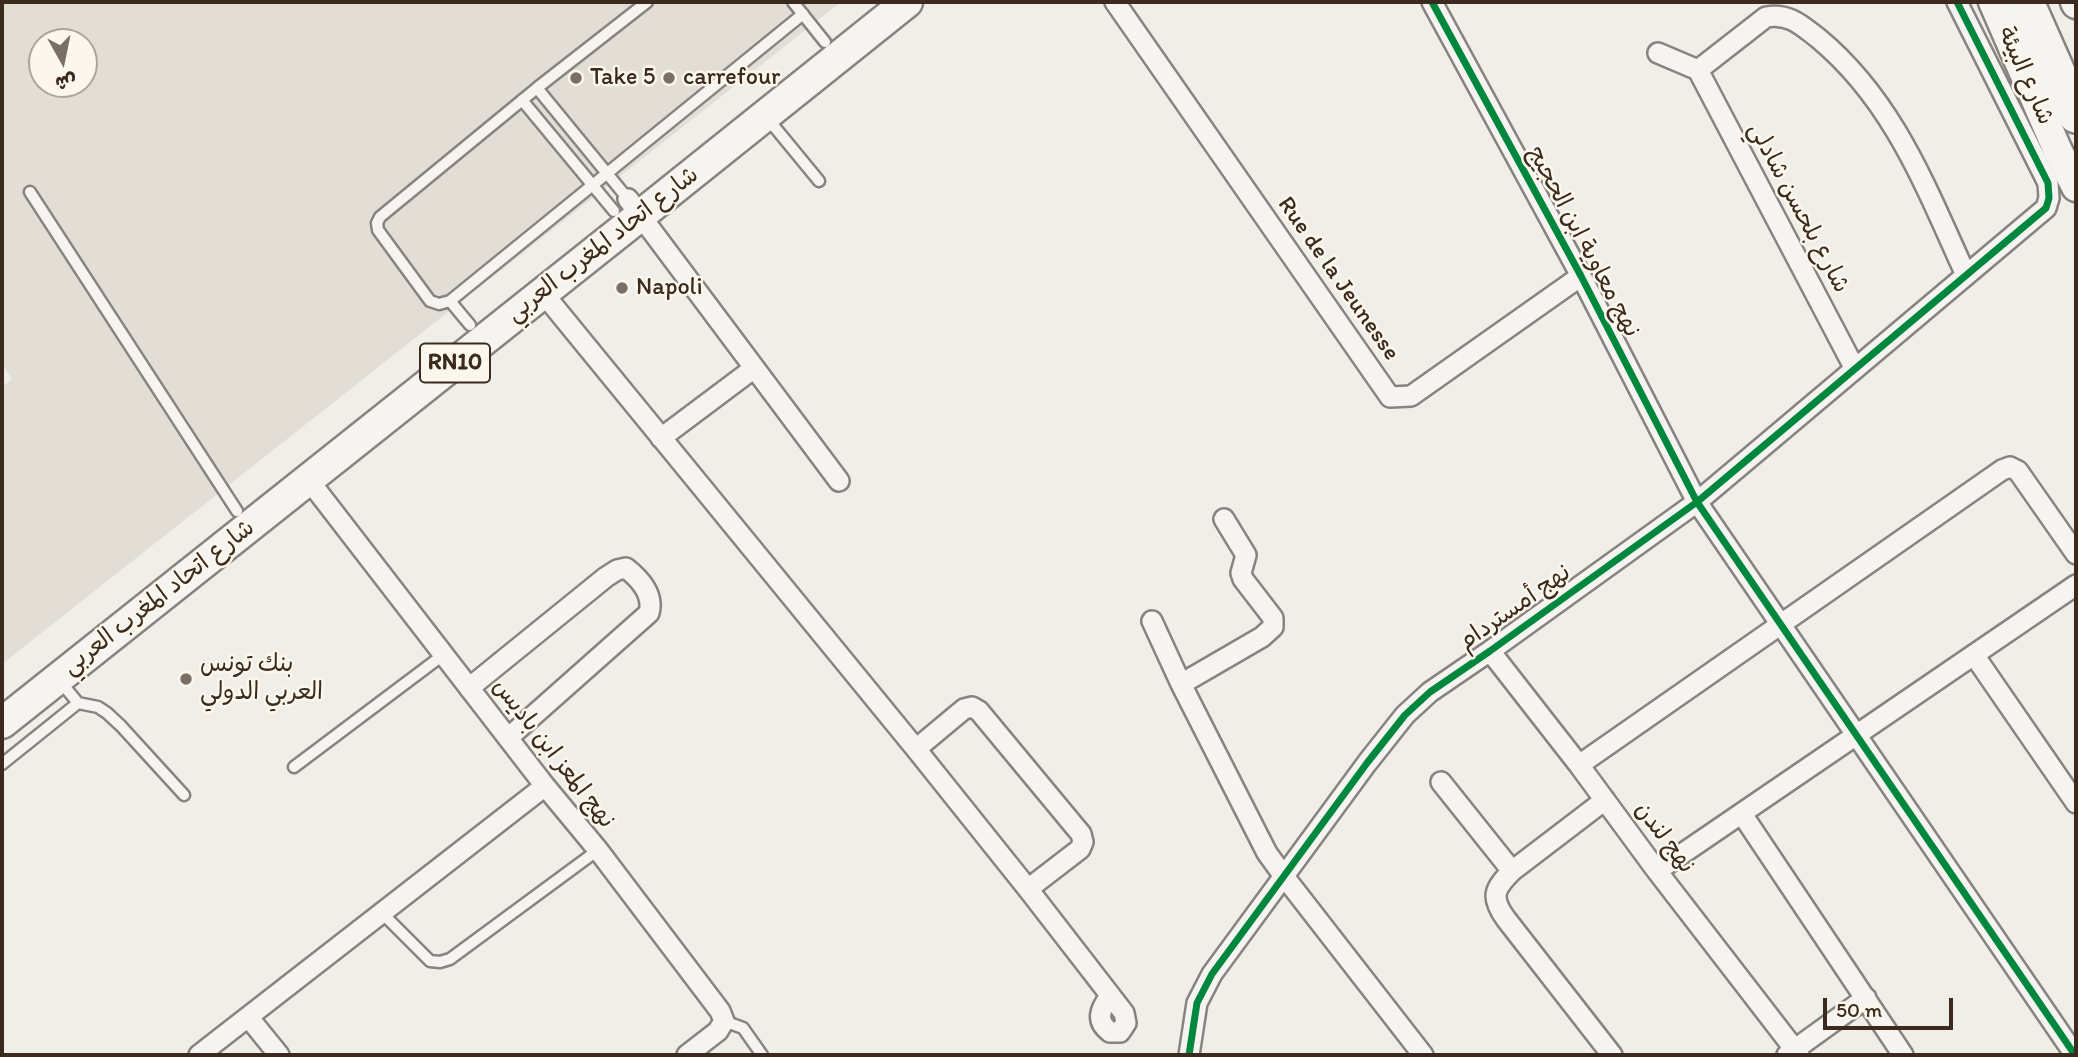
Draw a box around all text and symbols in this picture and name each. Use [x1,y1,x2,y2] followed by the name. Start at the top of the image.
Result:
[1991,22,2059,130] street label: شارع البيئة
[28,28,98,98] north arrow
[590,64,655,92] place label: Take 5
[683,64,780,92] place label: carrefour
[54,69,78,95] text: ش
[568,70,584,86] marker: Take 5
[661,70,677,86] marker: carrefour
[1741,118,1855,298] street label: شارع بلحسن شادلي
[1520,142,1646,342] street label: نهج معاوية ابن الحجيج
[501,161,705,329] street label: شارع اتحاد المغرب العربي
[1271,191,1405,367] street label: Rue de la Jeunesse
[636,274,702,302] place label: Napoli
[614,280,630,296] marker: Napoli
[420,344,490,382] road number: RN10
[57,514,261,682] street label: شارع اتحاد المغرب العربي
[1453,559,1577,657] street label: نهج أمستردام
[200,651,323,707] place label: بنك تونس العربي الدولي
[178,671,194,687] marker: بنك تونس العربي الدولي
[486,673,620,835] street label: نهج المعز ابن باديس
[1628,796,1700,880] street label: نهج لندن
[1826,984,1955,1028] scale bar
[1836,997,1882,1022] text: 50 m

